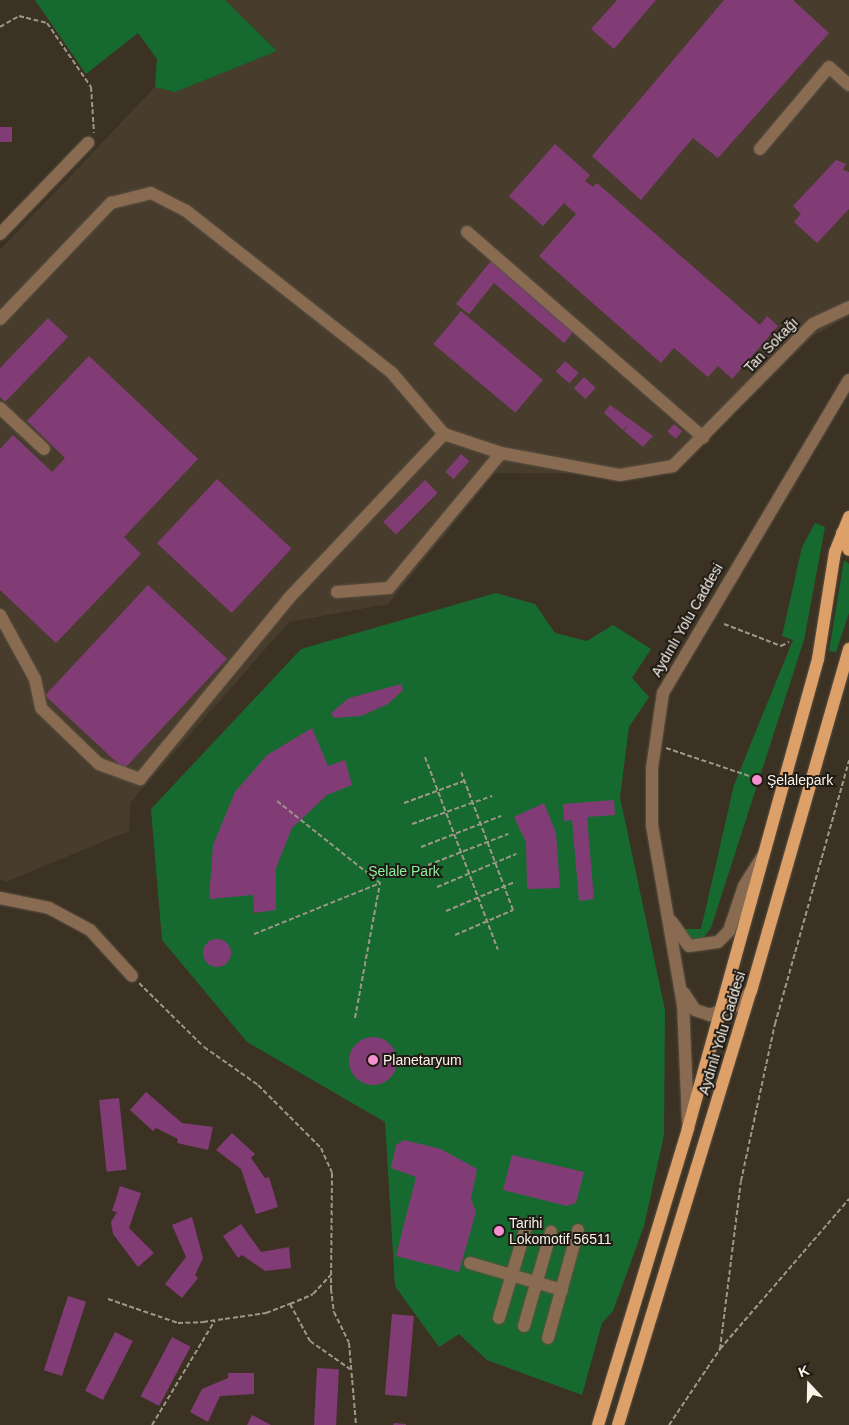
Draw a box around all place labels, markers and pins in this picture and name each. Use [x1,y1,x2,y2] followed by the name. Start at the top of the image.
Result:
[767,772,833,788] place label: Şelalepark
[751,774,763,786] marker: Şelalepark
[383,1052,462,1068] place label: Planetaryum
[367,1054,379,1066] marker: Planetaryum
[509,1215,611,1248] place label: Tarihi Lokomotif 56511
[493,1225,505,1237] marker: Tarihi Lokomotif 56511

